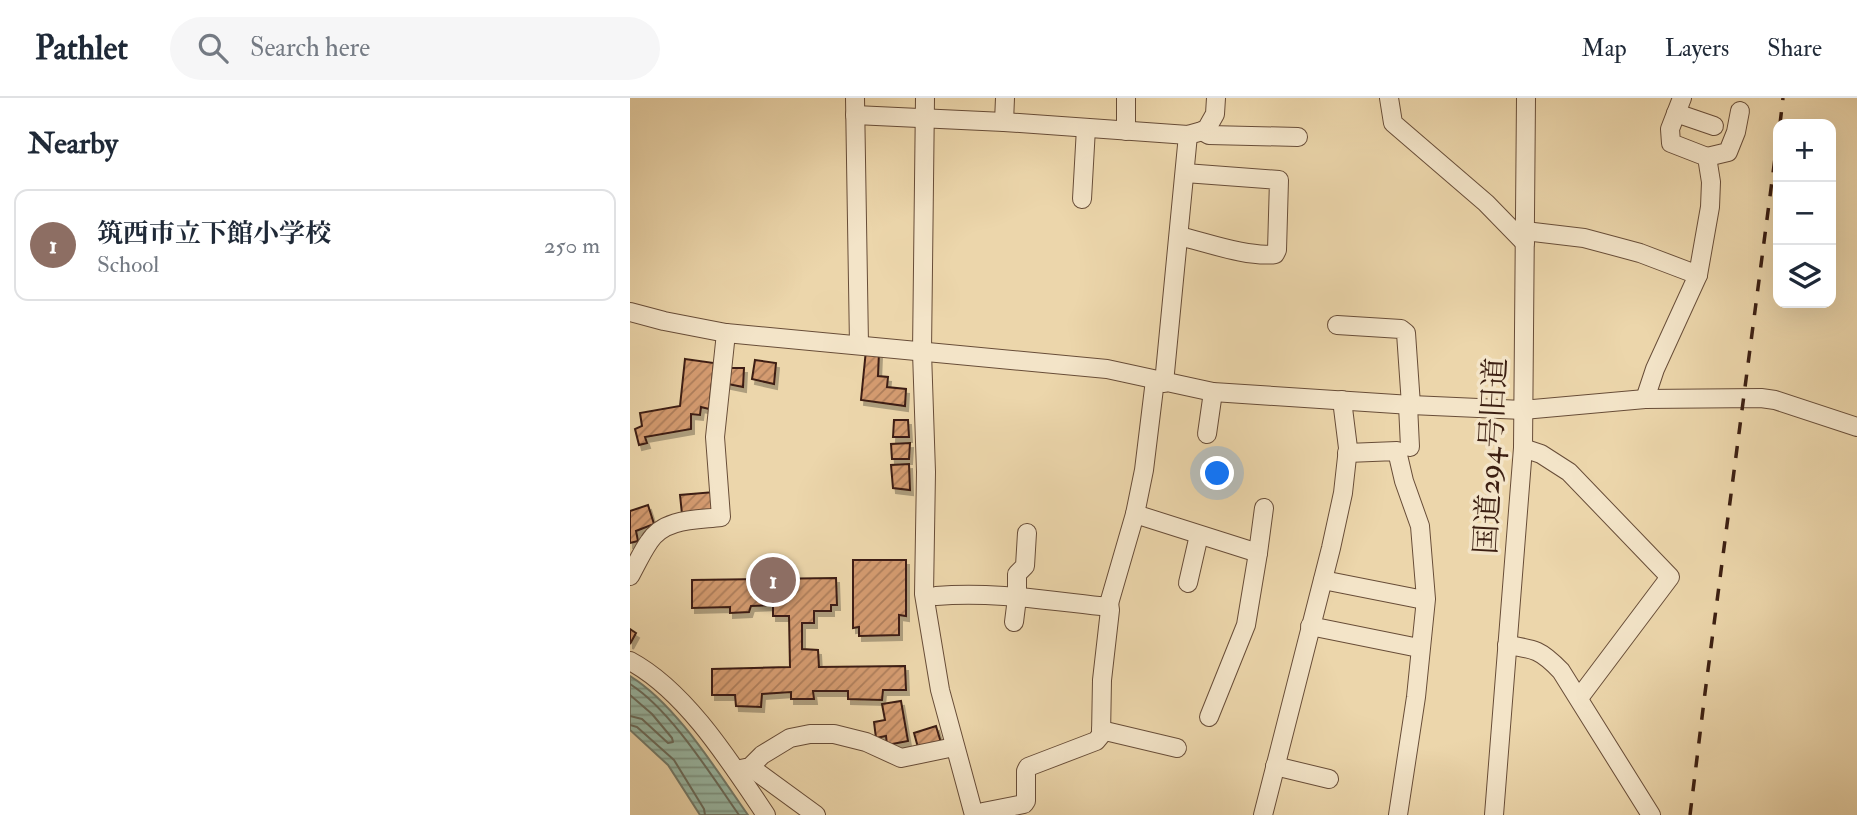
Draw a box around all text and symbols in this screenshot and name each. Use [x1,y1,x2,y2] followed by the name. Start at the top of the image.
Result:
[170,17,660,80] search box
[35,28,128,69] text: Pathlet
[194,29,232,67] icon: search
[250,32,370,64] text: Search here
[1582,33,1627,64] text: Map
[1665,33,1729,64] text: Layers
[1767,33,1822,64] text: Share
[1773,119,1836,308] map controls
[1773,119,1836,182] button: +
[28,125,118,162] text: Nearby
[1773,182,1836,245] button: −
[97,218,331,250] text: 筑西市立下館小学校
[49,231,57,260] text: 1
[544,231,600,260] text: 250 m
[1773,245,1836,308] button: layers
[97,250,159,279] text: School
[1467,357,1515,555] street label: 国道294号旧道
[1200,456,1234,490] your location
[750,554,796,606] pin: 1

